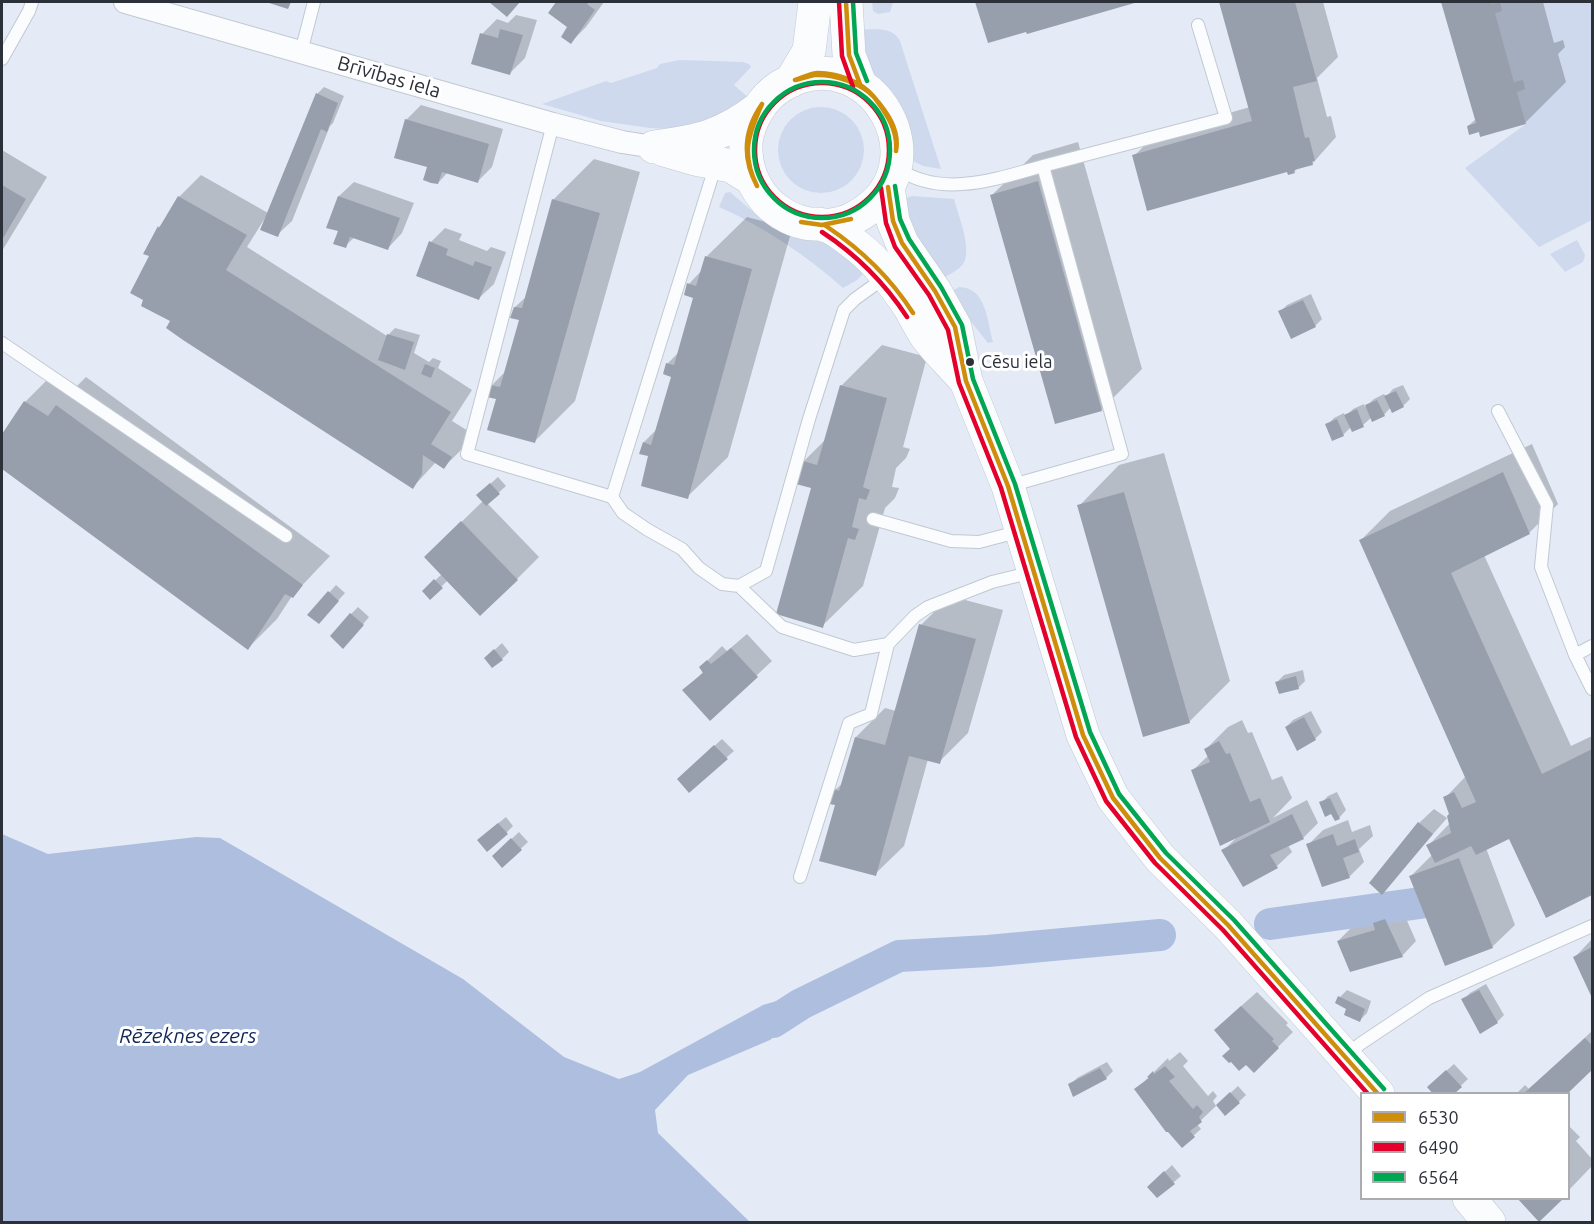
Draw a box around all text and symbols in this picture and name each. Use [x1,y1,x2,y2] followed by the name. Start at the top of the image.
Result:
[335,51,443,103] street label: Brīvības iela
[981,351,1052,373] place label: Cēsu iela
[964,356,976,368] marker: Cēsu iela
[119,1023,257,1049] water label: Rēzeknes ezers
[1360,1092,1570,1200] legend
[1418,1107,1459,1127] text: 6530
[1418,1137,1459,1157] text: 6490
[1418,1167,1459,1187] text: 6564

